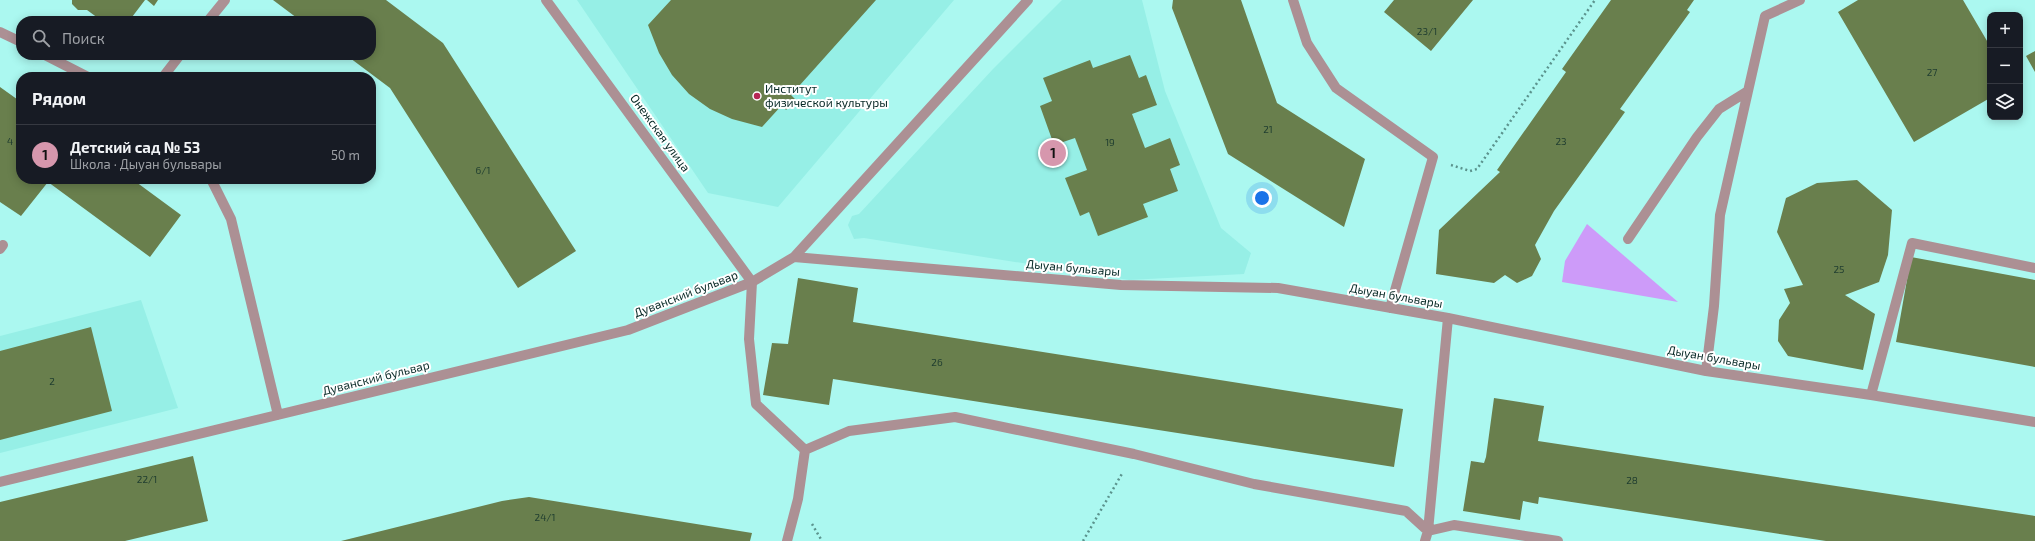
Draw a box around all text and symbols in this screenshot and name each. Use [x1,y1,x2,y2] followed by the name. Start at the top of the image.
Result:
[1987,12,2023,120] map controls
[1987,12,2023,48] button: +
[16,16,376,60] search box
[1417,25,1437,37] house number: 23/1
[30,27,52,49] icon: search
[62,29,105,47] text: Поиск
[1987,48,2023,84] button: −
[1927,66,1937,78] house number: 27
[765,81,888,110] place label: Институт физической культуры
[1987,84,2023,120] button: layers
[32,88,86,108] text: Рядом
[627,91,694,175] street label: Онежская улица
[752,91,762,101] marker: Институт физической культуры
[1263,123,1273,135] house number: 21
[7,135,13,147] house number: 4
[1555,135,1567,147] house number: 23
[1105,136,1115,148] house number: 19
[70,138,200,156] text: Детский сад № 53
[1040,138,1066,168] pin: 1
[42,147,48,163] text: 1
[331,147,360,163] text: 50 m
[70,156,222,172] text: Школа · Дыуан бульвары
[476,164,490,176] house number: 6/1
[1252,188,1272,208] your location
[1025,256,1121,279] street label: Дыуан бульвары
[1834,263,1844,275] house number: 25
[632,267,740,320] street label: Дуванский бульвар
[1348,280,1444,311] street label: Дыуан бульвары
[1666,342,1762,373] street label: Дыуан бульвары
[931,356,943,368] house number: 26
[321,357,431,398] street label: Дуванский бульвар
[49,375,55,387] house number: 2
[137,473,157,485] house number: 22/1
[1626,474,1638,486] house number: 28
[535,511,555,523] house number: 24/1

